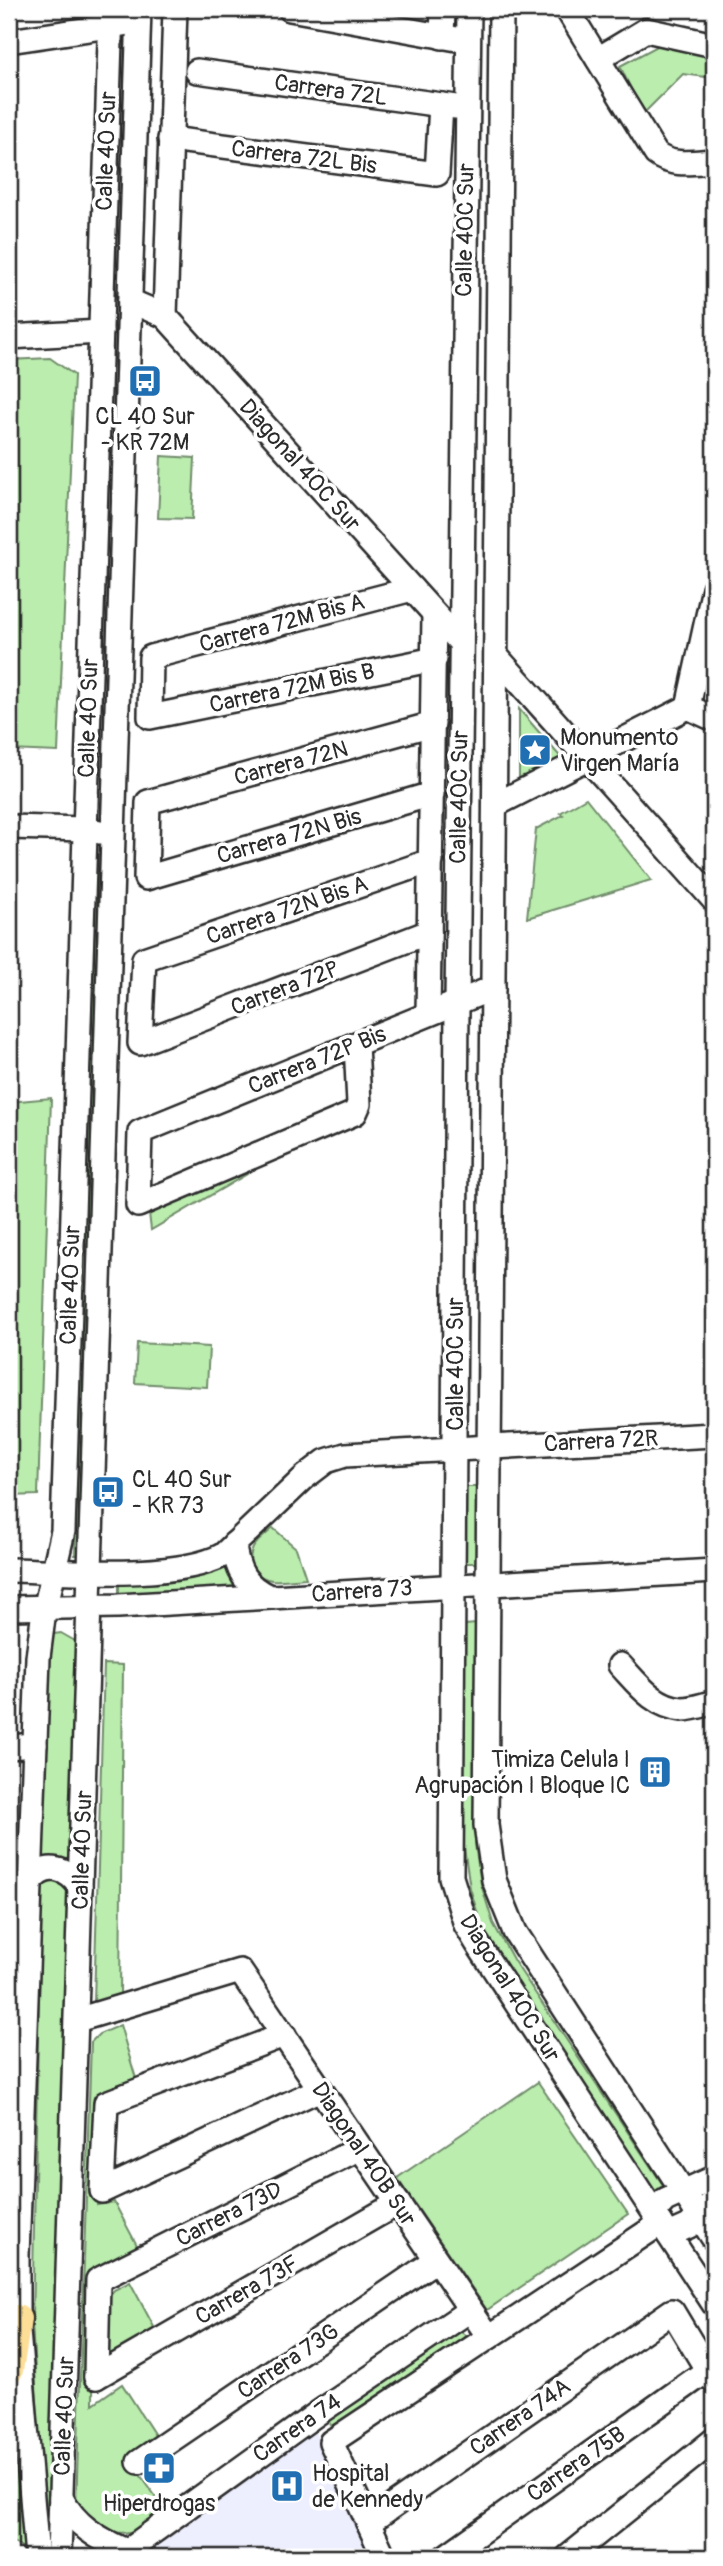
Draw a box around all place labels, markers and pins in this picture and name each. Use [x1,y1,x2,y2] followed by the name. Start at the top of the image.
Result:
[126,362,164,400] bus stop icon: CL 40 Sur - KR 72M
[95,402,195,457] place label: CL 40 Sur - KR 72M
[560,723,679,778] place label: Monumento Virgen María
[516,731,554,769] place icon: Monumento Virgen María
[132,1465,231,1520] place label: CL 40 Sur - KR 73
[89,1473,127,1511] bus stop icon: CL 40 Sur - KR 73
[414,1745,630,1800] place label: Timiza Celula I Agrupación I Bloque IC
[636,1753,674,1791] building icon: Timiza Celula I Agrupación I Bloque IC
[140,2449,178,2487] pharmacy icon: Hiperdrogas
[312,2459,423,2514] place label: Hospital de Kennedy
[268,2467,306,2505] hospital icon: Hospital de Kennedy
[103,2489,215,2518] place label: Hiperdrogas

